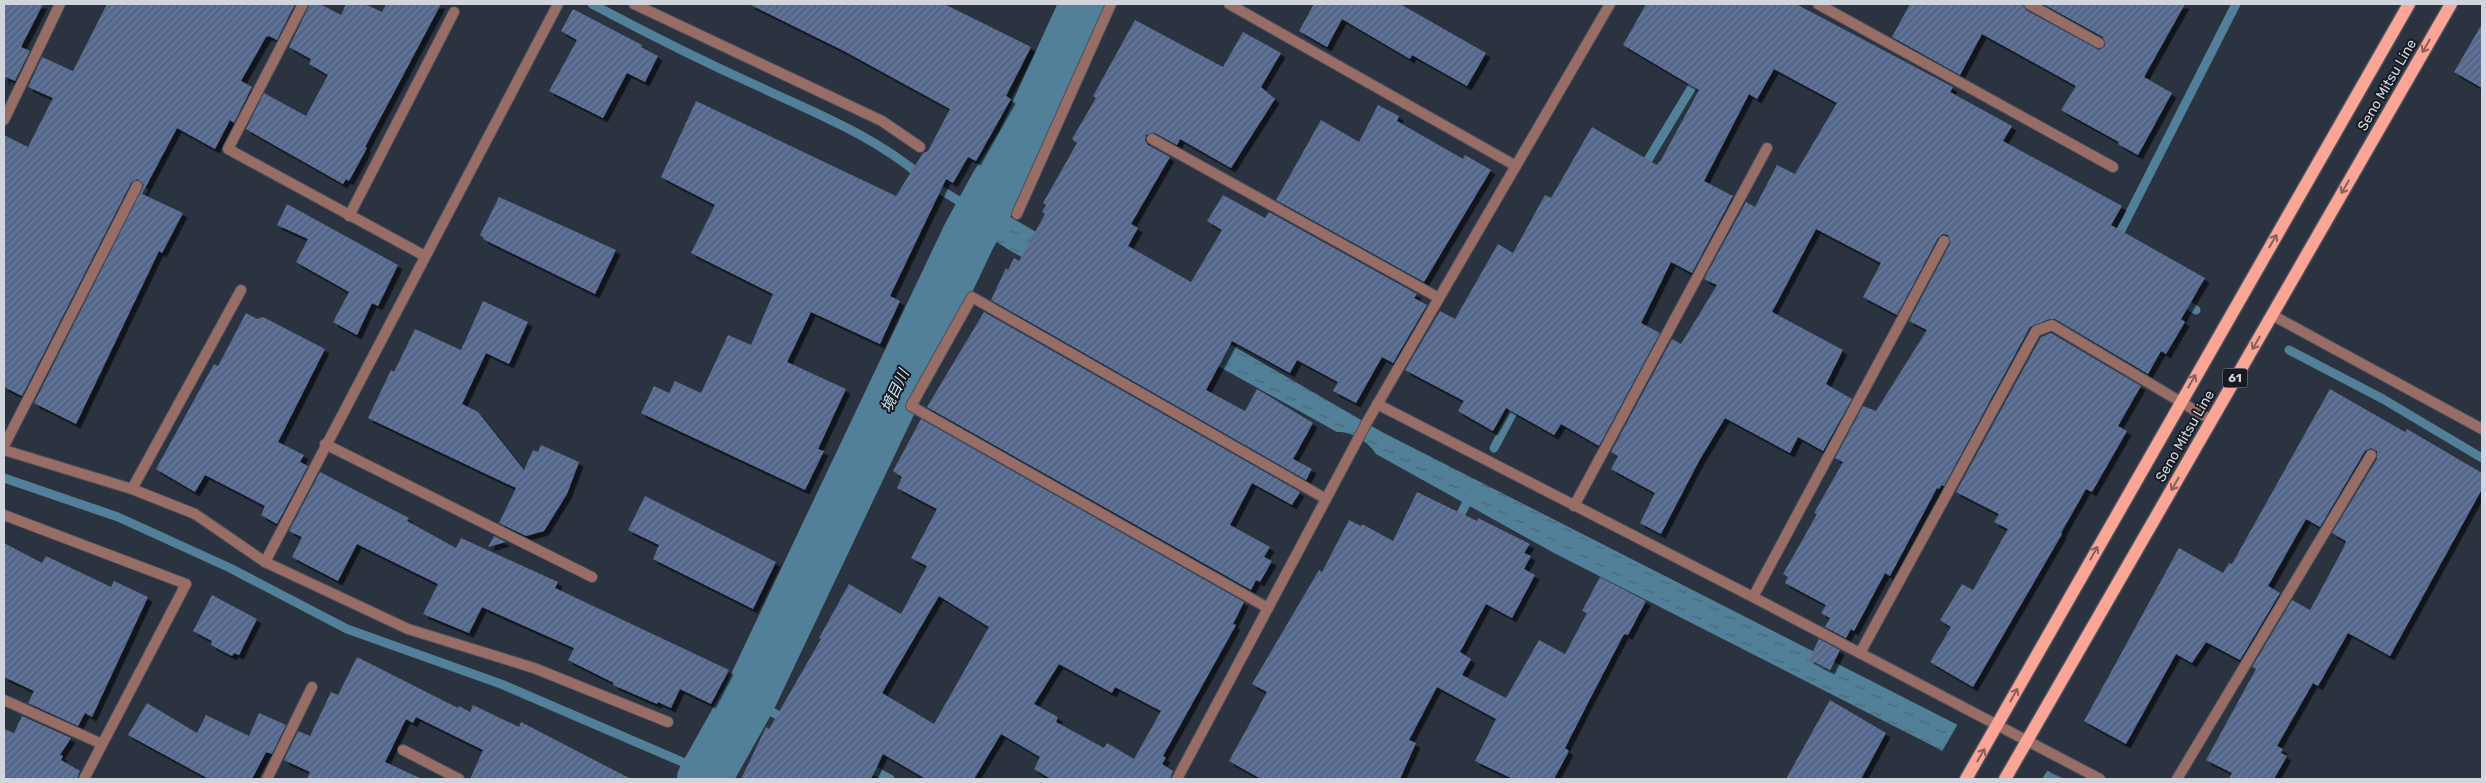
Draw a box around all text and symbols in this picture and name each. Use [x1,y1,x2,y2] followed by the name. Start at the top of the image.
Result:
[2354,36,2420,134] street label: Seno Mitsu Line
[2421,38,2431,53] one-way arrow
[2340,179,2350,194] one-way arrow
[2268,234,2278,248] one-way arrow
[2250,335,2260,350] one-way arrow
[877,365,914,415] water label: 境目川
[2222,368,2248,388] road number: 61
[2187,375,2197,389] one-way arrow
[2152,387,2218,485] street label: Seno Mitsu Line
[2169,476,2179,490] one-way arrow
[2090,547,2100,561] one-way arrow
[2010,688,2020,702] one-way arrow
[1976,748,1986,762] one-way arrow

